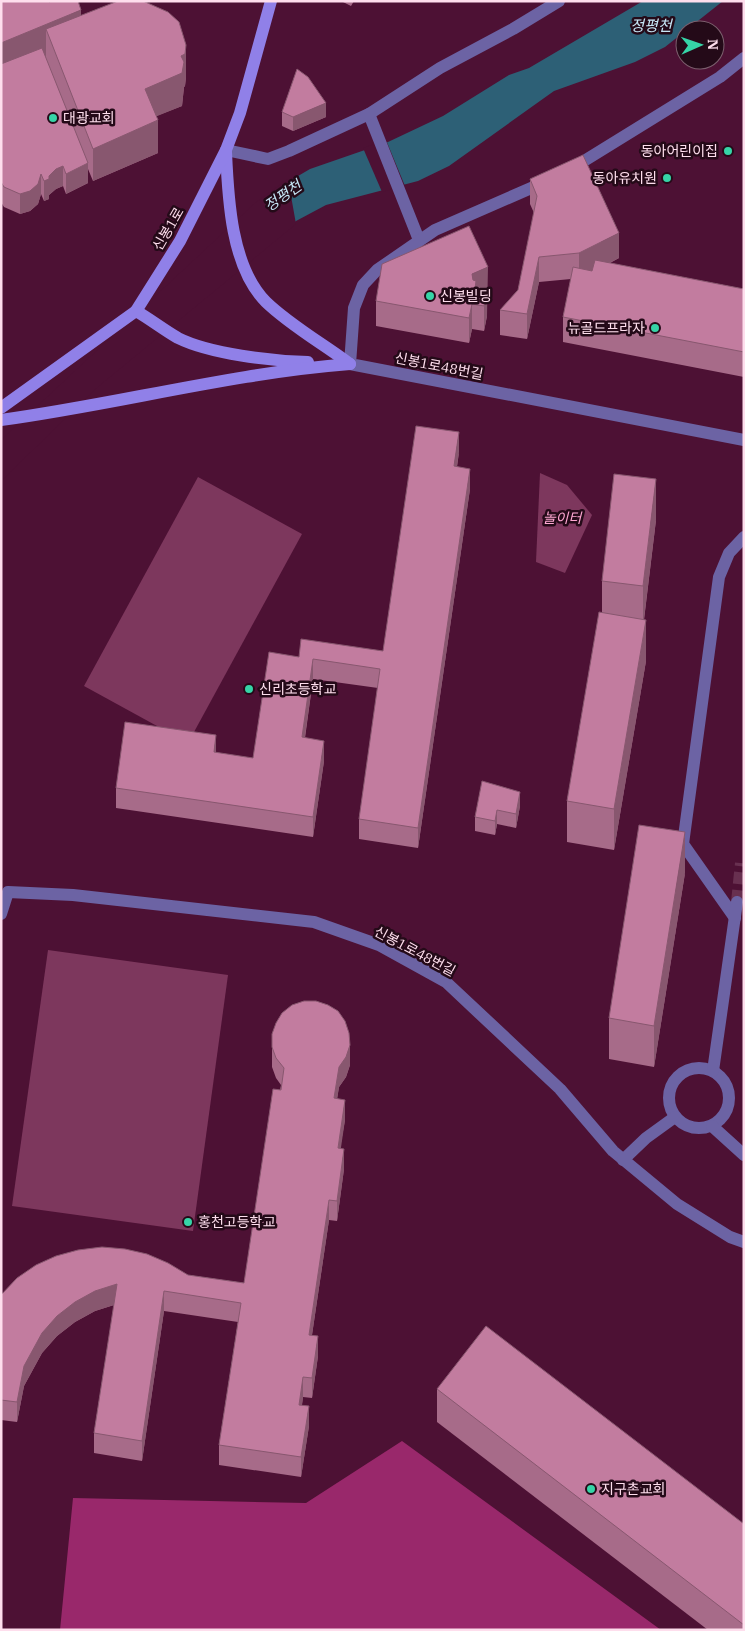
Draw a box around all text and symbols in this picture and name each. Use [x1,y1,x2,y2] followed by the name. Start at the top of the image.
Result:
[630,16,674,35] water label: 정평천
[675,20,725,70] north arrow
[704,39,722,50] text: N
[63,109,115,127] place label: 대광교회
[47,112,59,124] marker: 대광교회
[641,142,718,160] place label: 동아어린이집
[722,145,734,157] marker: 동아어린이집
[593,169,657,187] place label: 동아유치원
[661,172,673,184] marker: 동아유치원
[260,175,307,215] water label: 정평천
[148,204,188,254] street label: 신봉1로
[440,287,492,305] place label: 신봉빌딩
[424,290,436,302] marker: 신봉빌딩
[568,319,645,337] place label: 뉴골드프라자
[649,322,661,334] marker: 뉴골드프라자
[393,349,485,383] street label: 신봉1로48번길
[543,509,583,527] park label: 놀이터
[259,680,336,698] place label: 신리초등학교
[243,683,255,695] marker: 신리초등학교
[371,922,459,980] street label: 신봉1로48번길
[198,1213,275,1231] place label: 홍천고등학교
[182,1216,194,1228] marker: 홍천고등학교
[601,1480,665,1498] place label: 지구촌교회
[585,1483,597,1495] marker: 지구촌교회

